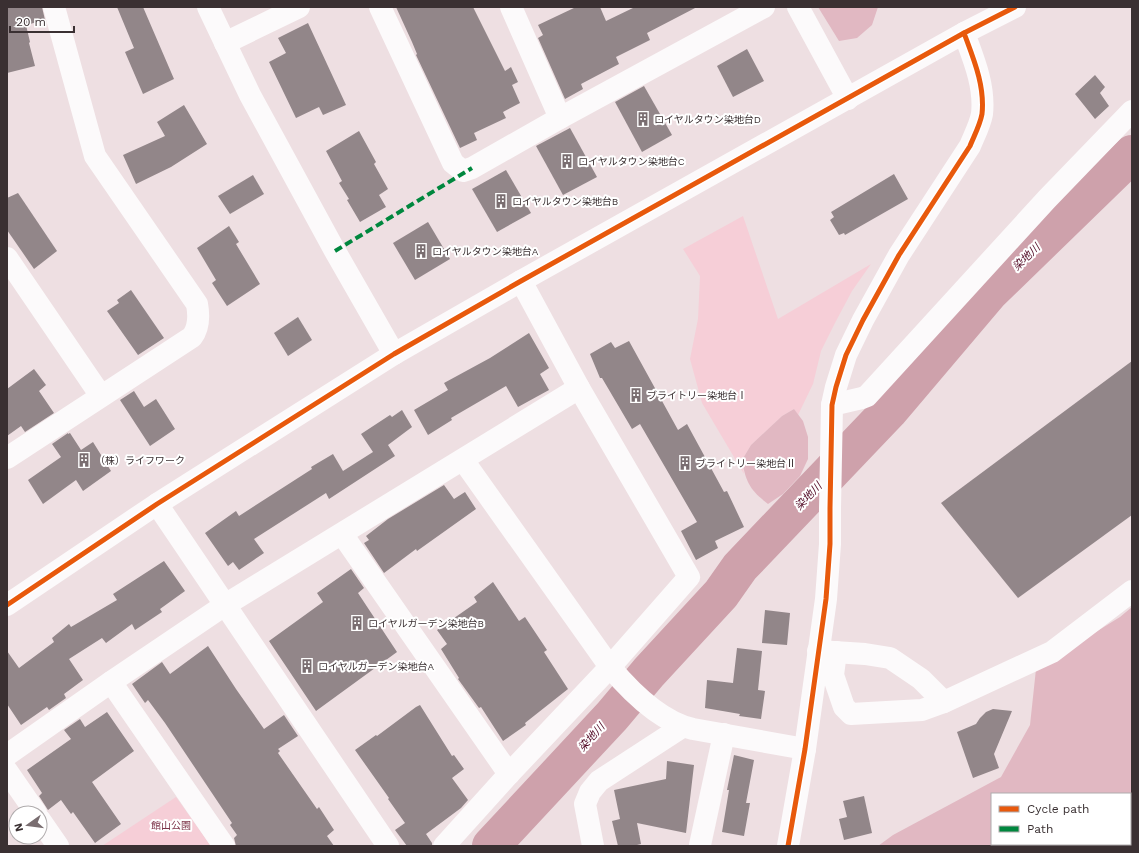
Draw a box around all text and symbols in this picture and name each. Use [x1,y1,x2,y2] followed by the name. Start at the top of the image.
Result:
[10,8,74,34] scale bar
[16,15,46,29] text: 20 m
[635,111,651,127] building icon: ロイヤルタウン染地台D
[654,114,761,125] place label: ロイヤルタウン染地台D
[559,153,575,169] building icon: ロイヤルタウン染地台C
[578,156,685,167] place label: ロイヤルタウン染地台C
[493,193,509,209] building icon: ロイヤルタウン染地台B
[512,196,618,207] place label: ロイヤルタウン染地台B
[1010,241,1043,273] water label: 染地川
[413,243,429,259] building icon: ロイヤルタウン染地台A
[432,246,539,257] place label: ロイヤルタウン染地台A
[628,387,644,403] building icon: ブライトリー染地台Ⅰ
[647,390,747,401] place label: ブライトリー染地台Ⅰ
[76,452,92,468] building icon: （株）ライフワーク
[95,455,185,466] place label: （株）ライフワーク
[677,455,693,471] building icon: ブライトリー染地台Ⅱ
[696,458,796,469] place label: ブライトリー染地台Ⅱ
[792,479,825,513] water label: 染地川
[349,615,365,631] building icon: ロイヤルガーデン染地台B
[368,618,484,629] place label: ロイヤルガーデン染地台B
[299,658,315,674] building icon: ロイヤルガーデン染地台A
[318,661,434,672] place label: ロイヤルガーデン染地台A
[576,720,608,754] water label: 染地川
[991,793,1131,845] legend
[1027,802,1089,816] text: Cycle path
[8,805,48,845] north arrow
[151,820,191,831] park label: 館山公園
[11,822,26,833] text: N
[1027,822,1053,836] text: Path

